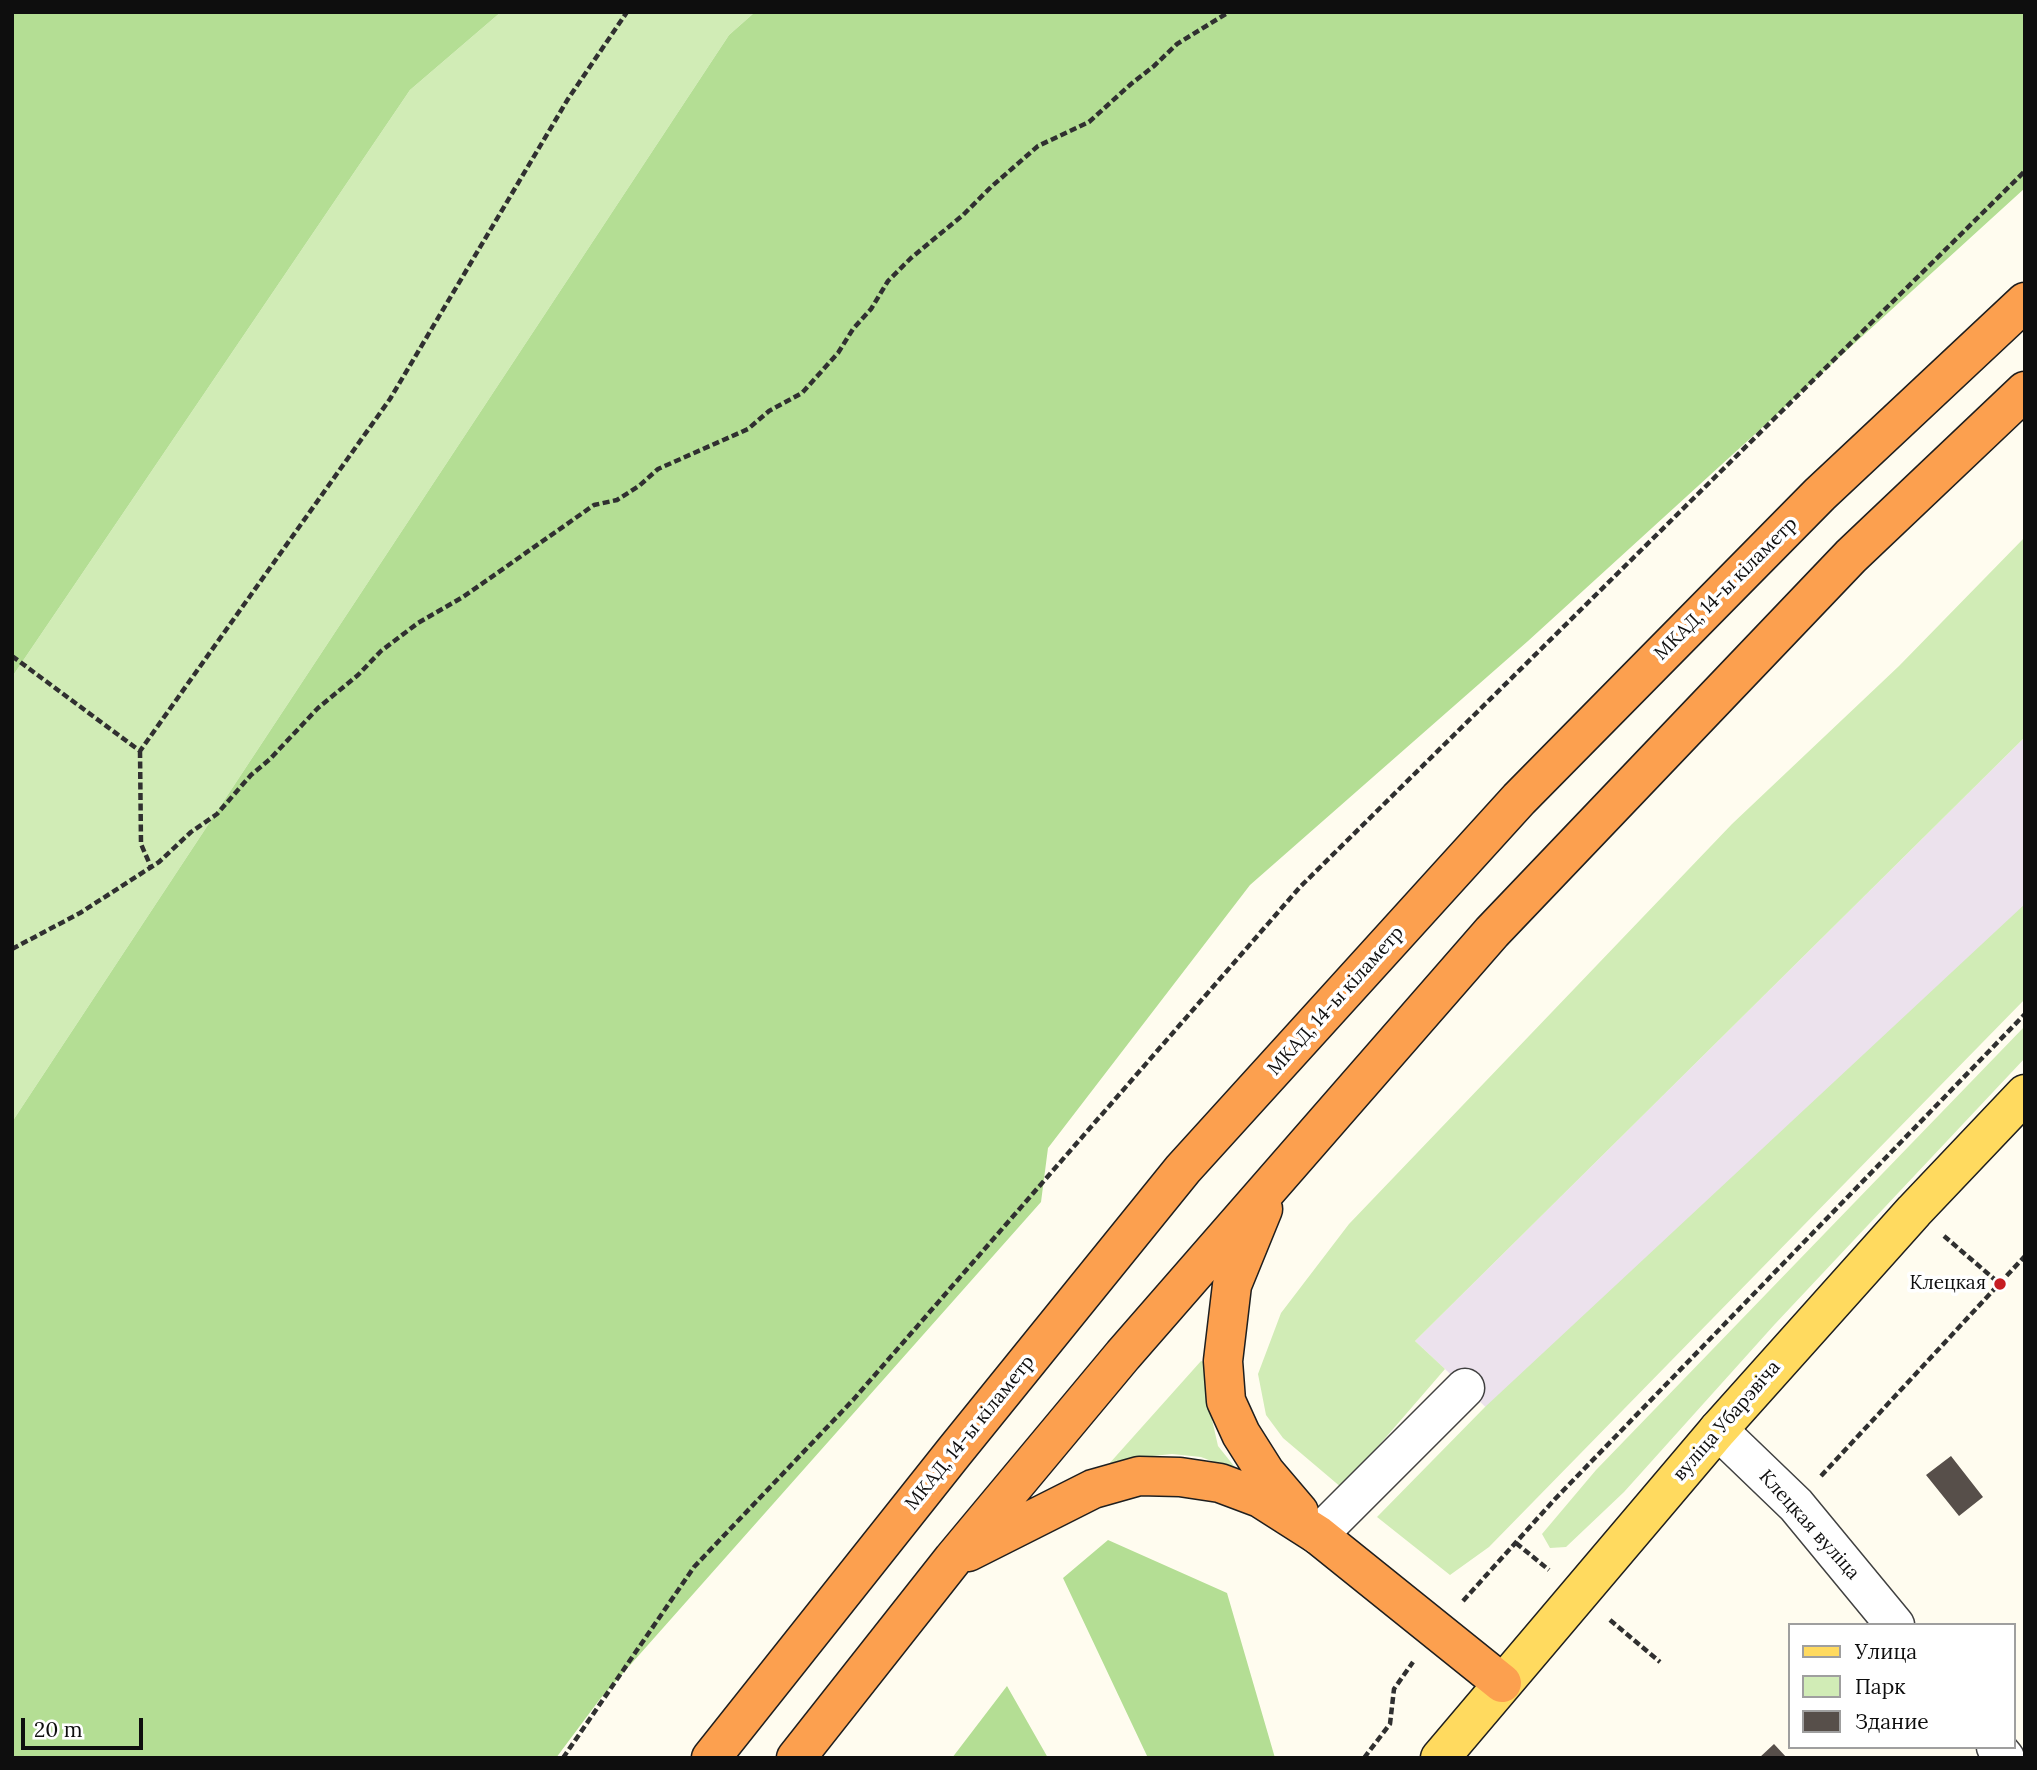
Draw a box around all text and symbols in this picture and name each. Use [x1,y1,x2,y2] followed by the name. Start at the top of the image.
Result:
[1650,513,1802,665] street label: МКАД, 14-ы кіламетр
[1263,922,1409,1080] street label: МКАД, 14-ы кіламетр
[1909,1273,1986,1295] place label: Клецкая
[1992,1276,2008,1292] marker: Клецкая
[901,1351,1039,1515] street label: МКАД, 14-ы кіламетр
[1669,1356,1785,1486] street label: вуліца Убарэвіча
[1754,1466,1864,1584] street label: Клецкая вуліца
[1788,1623,2016,1749] legend
[1855,1638,1917,1665] text: Улица
[1855,1673,1905,1700] text: Парк
[24,1704,147,1748] scale bar
[1855,1708,1929,1735] text: Здание
[34,1716,83,1743] text: 20 m

